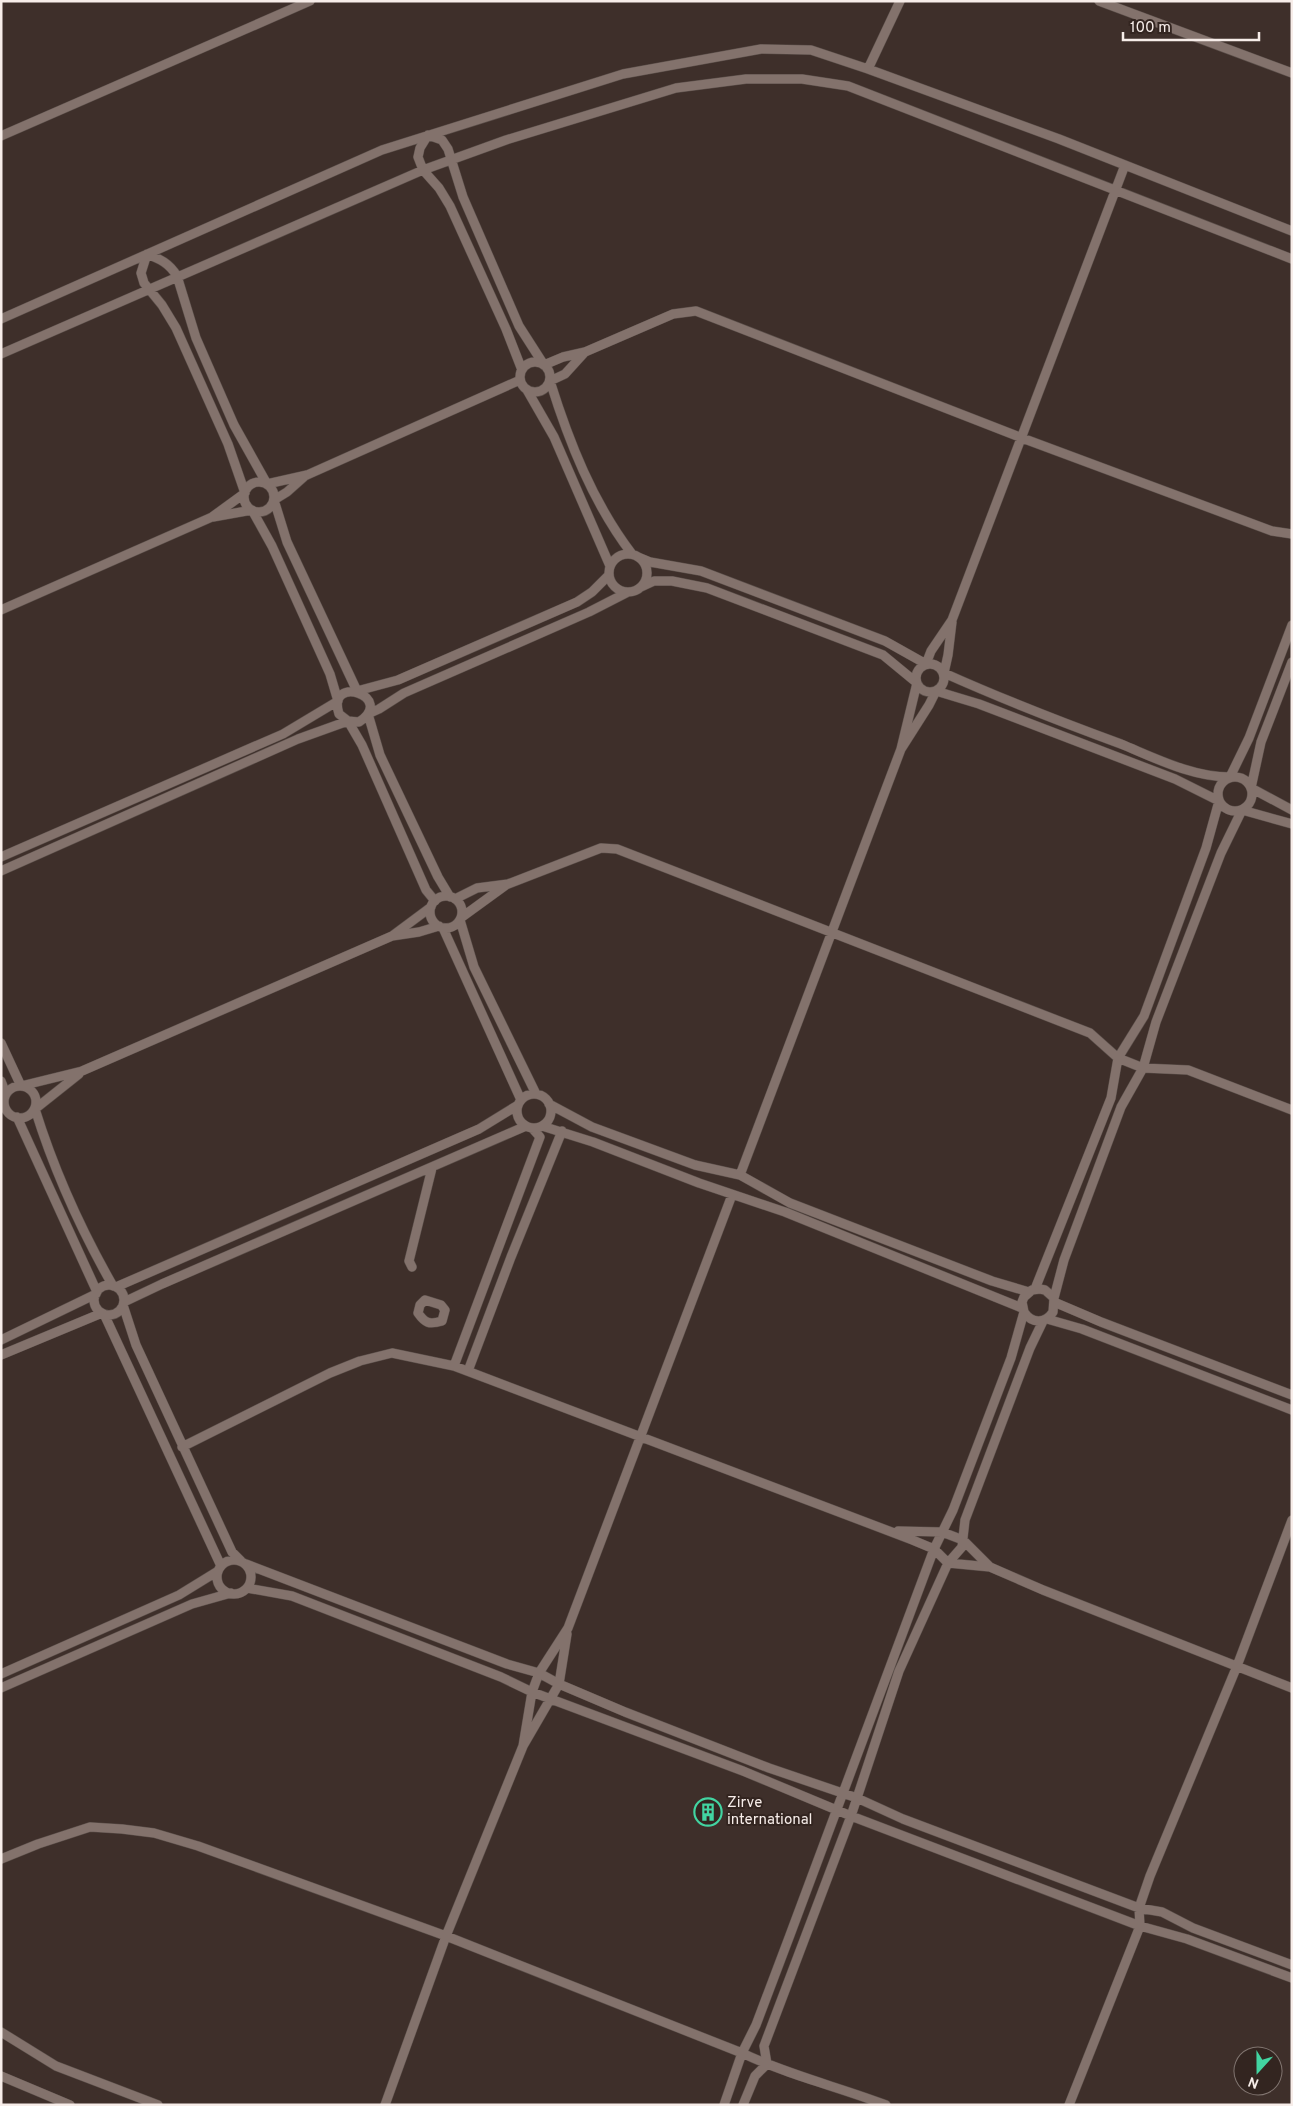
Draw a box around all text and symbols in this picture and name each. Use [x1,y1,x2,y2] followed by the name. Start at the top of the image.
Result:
[1123,10,1259,42] scale bar
[1130,19,1171,38] text: 100 m
[727,1794,813,1830] place label: Zirve international
[693,1797,723,1827] building icon: Zirve international
[1233,2046,1283,2096] north arrow
[1246,2072,1262,2091] text: N

